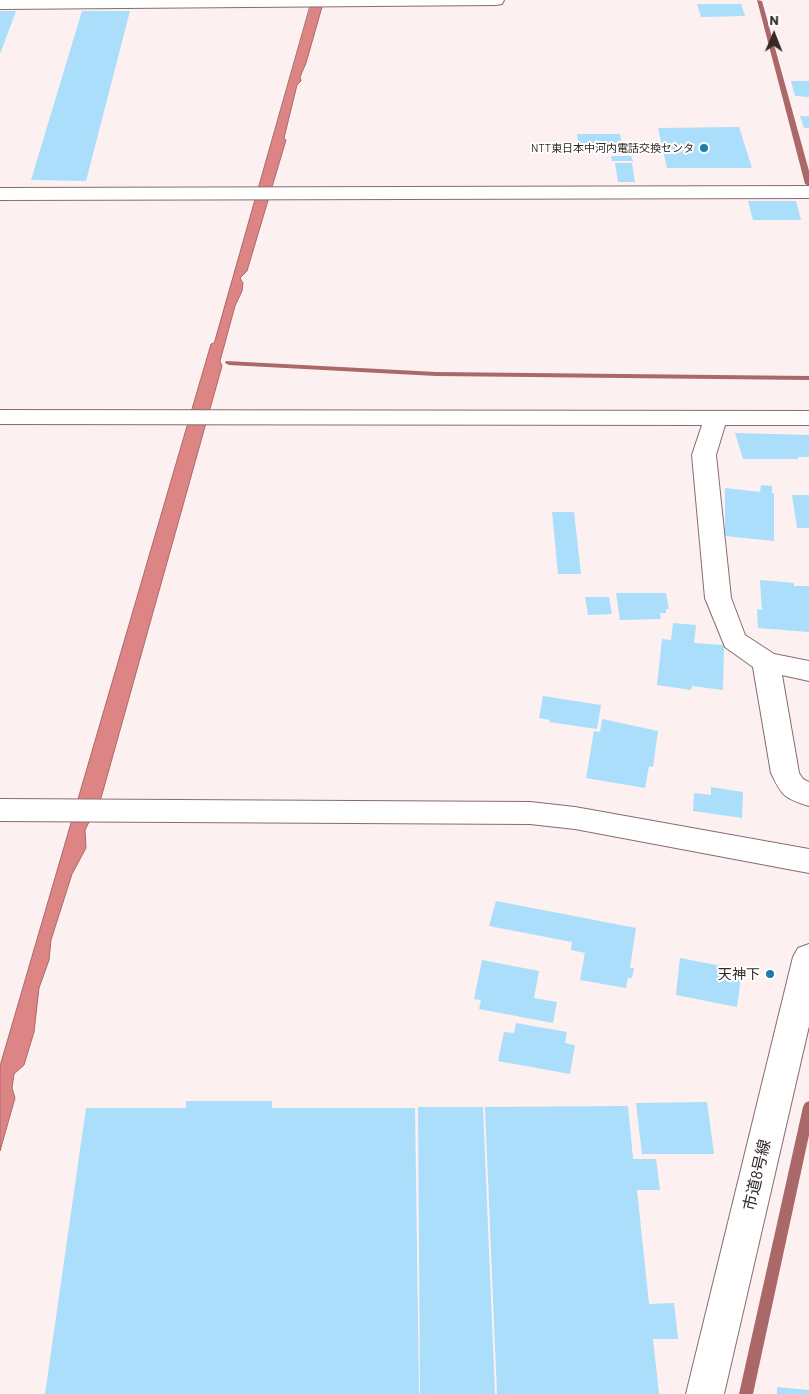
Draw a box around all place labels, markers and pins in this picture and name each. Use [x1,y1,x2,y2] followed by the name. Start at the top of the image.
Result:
[531,141,694,155] place label: NTT東日本中河内電話交換センタ
[698,142,710,154] marker: NTT東日本中河内電話交換センタ
[718,966,760,982] place label: 天神下
[764,968,776,980] marker: 天神下

